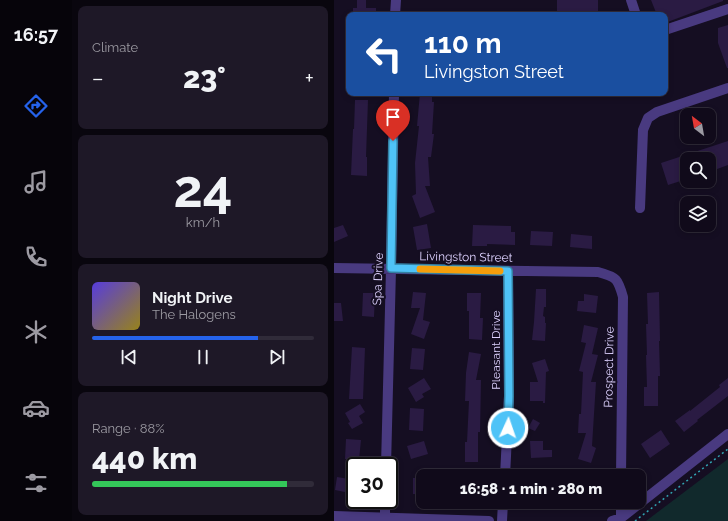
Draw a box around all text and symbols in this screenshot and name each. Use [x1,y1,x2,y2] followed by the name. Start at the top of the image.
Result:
[14,24,58,45] text: 16:57
[424,27,502,60] text: 110 m
[358,28,410,80] icon: left
[92,40,138,55] text: Climate
[183,60,226,95] text: 23°
[424,61,564,82] text: Livingston Street
[92,65,104,91] text: −
[305,65,314,91] text: +
[22,92,50,120] icon: directions
[376,100,410,141] pin
[382,106,404,128] icon: arrive
[680,108,716,144] north arrow
[680,108,716,232] map controls
[680,152,716,188] button: search
[173,158,233,219] text: 24
[22,168,50,196] icon: music
[680,196,716,232] button: layers
[186,215,220,230] text: km/h
[22,243,50,271] icon: phone
[419,249,513,265] street label: Livingston Street
[370,252,386,306] street label: Spa Drive
[152,289,232,307] text: Night Drive
[152,307,236,322] text: The Halogens
[489,310,503,390] street label: Pleasant Drive
[22,318,50,346] icon: climate
[601,326,617,408] street label: Prospect Drive
[118,346,140,368] icon: previous
[192,346,214,368] icon: pause
[266,346,288,368] icon: next
[22,394,50,422] icon: car
[487,407,529,449] position arrow
[92,421,165,436] text: Range · 88%
[92,441,197,476] text: 440 km
[346,457,398,509] speed limit sign: 30
[22,469,50,497] icon: filters
[460,480,602,498] text: 16:58 · 1 min · 280 m

